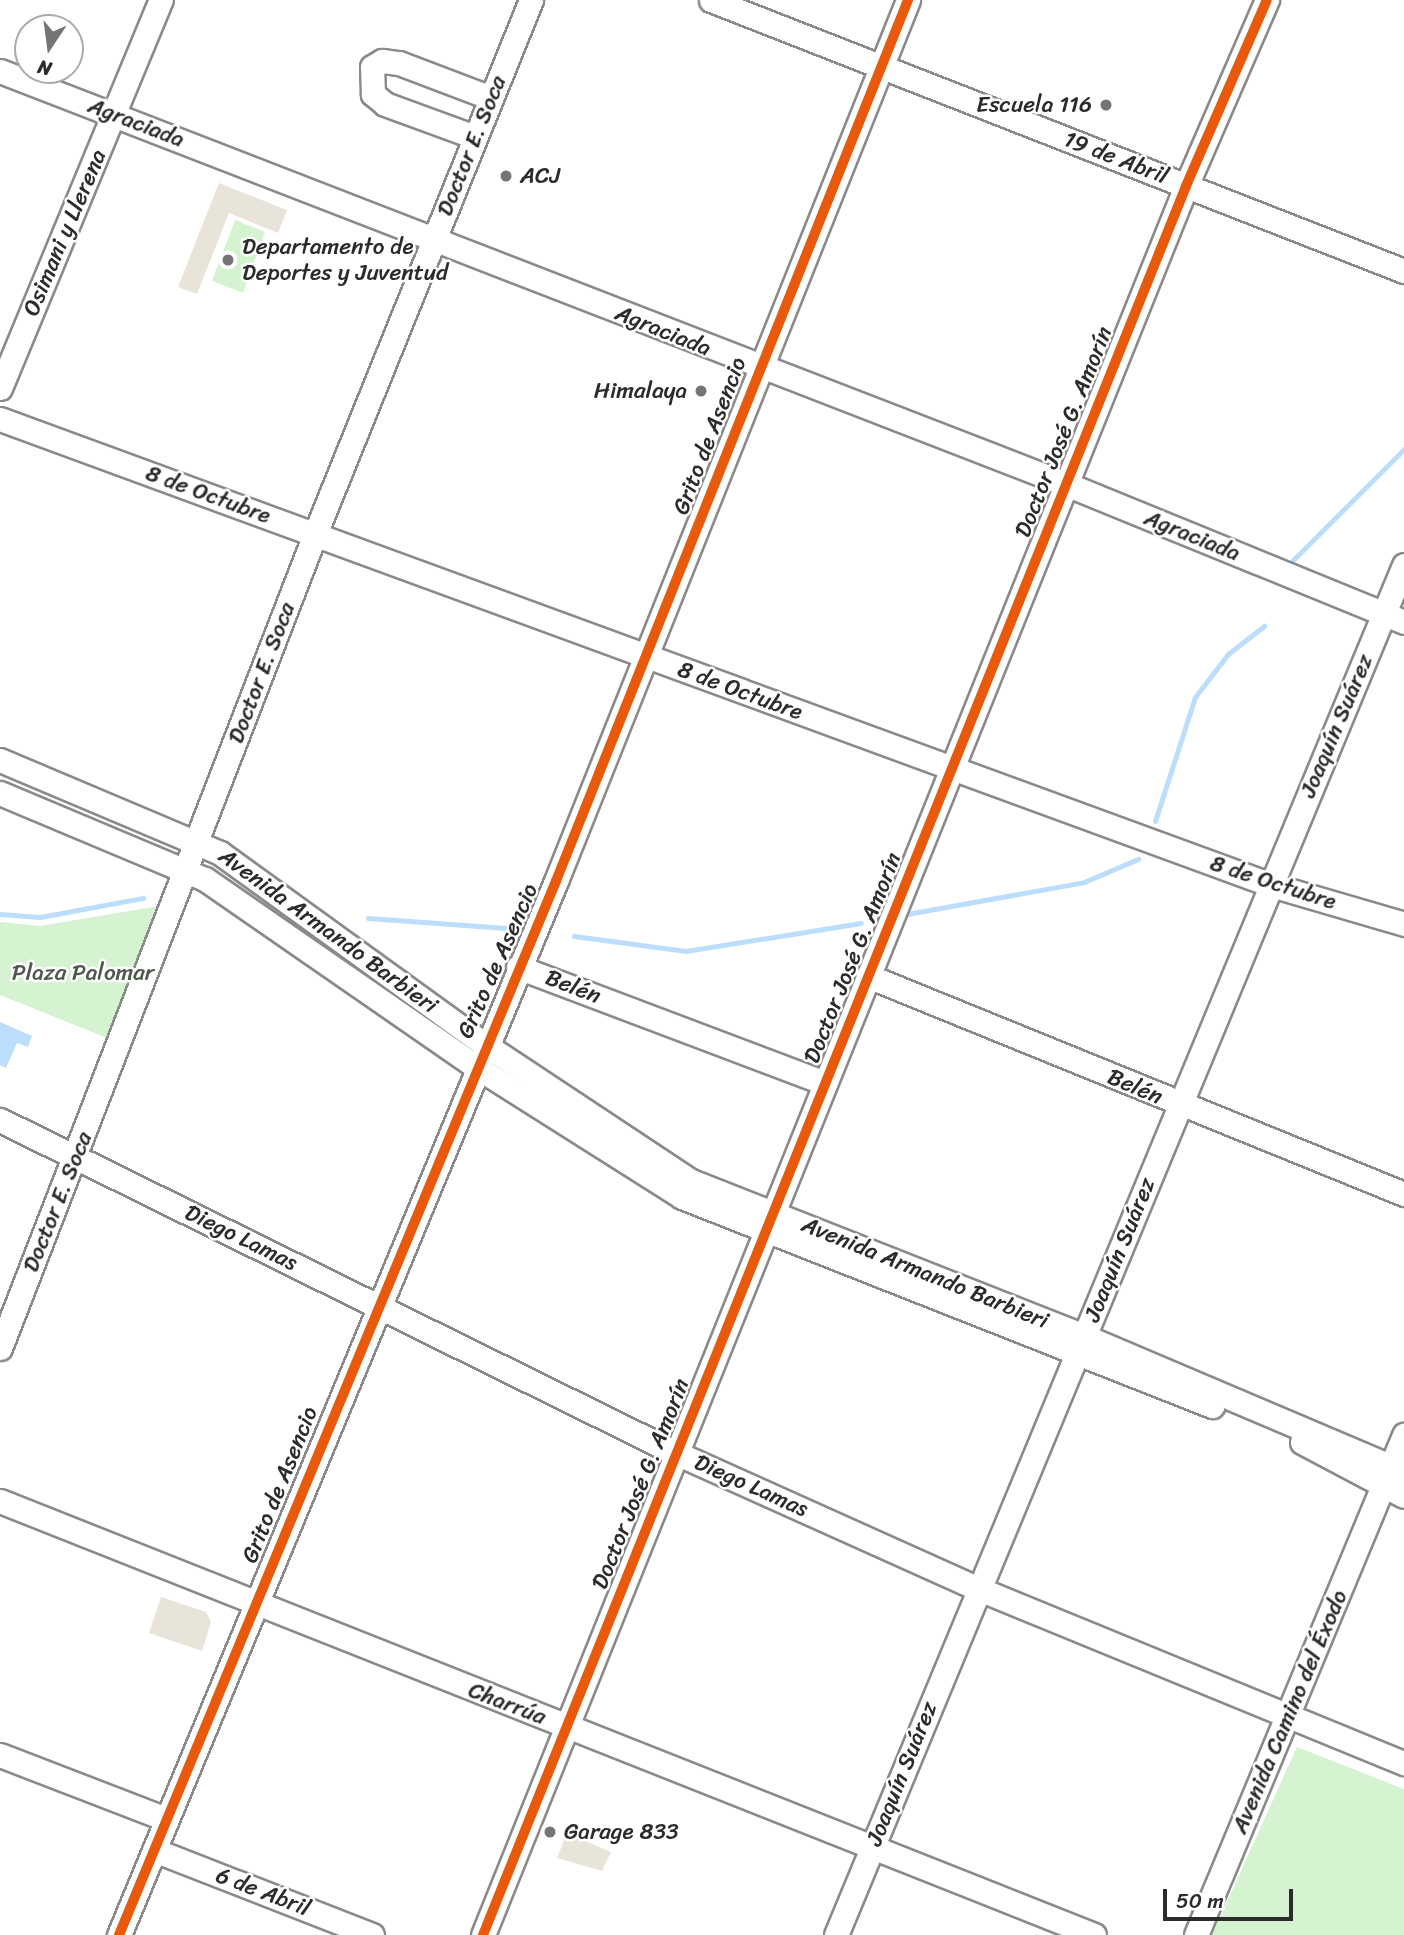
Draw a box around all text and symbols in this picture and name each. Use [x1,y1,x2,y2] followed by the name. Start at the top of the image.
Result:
[14,14,84,84] north arrow
[34,50,55,86] text: N
[431,72,513,220] street label: Doctor E. Soca
[976,91,1092,119] place label: Escuela 116
[84,92,188,154] street label: Agraciada
[1098,97,1114,113] marker: Escuela 116
[1060,125,1172,191] street label: 19 de Abril
[18,146,112,320] street label: Osimani y Llerena
[520,162,560,190] place label: ACJ
[498,168,514,184] marker: ACJ
[242,233,447,287] place label: Departamento de Deportes y Juventud
[220,252,236,268] marker: Departamento de Deportes y Juventud
[611,299,715,363] street label: Agraciada
[1009,323,1119,541] street label: Doctor José G. Amorín
[667,353,753,519] street label: Grito de Asencio
[594,377,687,405] place label: Himalaya
[693,383,709,399] marker: Himalaya
[141,459,275,531] street label: 8 de Octubre
[1140,504,1244,568] street label: Agraciada
[222,599,302,747] street label: Doctor E. Soca
[1294,650,1380,802] street label: Joaquín Suárez
[673,655,807,727] street label: 8 de Octubre
[214,843,442,1019] street label: Avenida Armando Barbieri
[798,849,908,1067] street label: Doctor José G. Amorín
[1206,849,1340,917] street label: 8 de Octubre
[451,879,545,1043] street label: Grito de Asencio
[12,959,154,987] park label: Plaza Palomar
[541,964,605,1010] street label: Belén
[1103,1063,1167,1111] street label: Belén
[17,1128,99,1276] street label: Doctor E. Soca
[1079,1174,1161,1326] street label: Joaquín Suárez
[180,1199,302,1277] street label: Diego Lamas
[798,1211,1052,1335] street label: Avenida Armando Barbieri
[586,1375,696,1593] street label: Doctor José G. Amorín
[236,1402,324,1568] street label: Grito de Asencio
[689,1448,813,1524] street label: Diego Lamas
[1226,1586,1354,1838] street label: Avenida Camino del Éxodo
[464,1677,550,1731] street label: Charrúa
[861,1698,943,1850] street label: Joaquín Suárez
[564,1818,679,1846] place label: Garage 833
[542,1824,558,1840] marker: Garage 833
[212,1861,314,1923] street label: 6 de Abril
[1166,1876,1296,1920] scale bar
[1176,1882,1224,1920] text: 50 m

